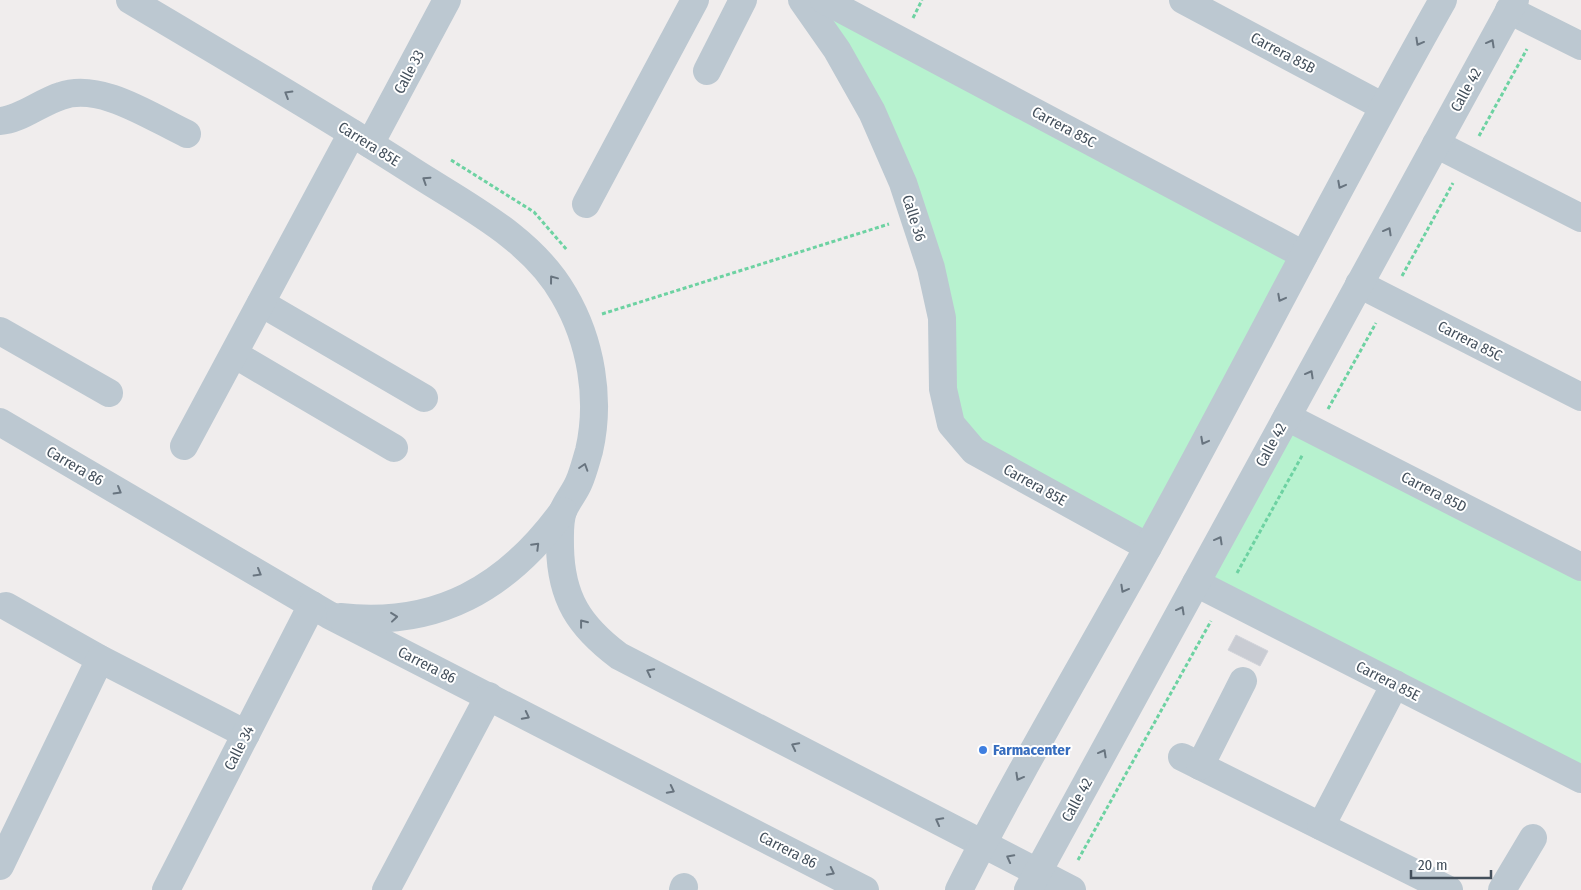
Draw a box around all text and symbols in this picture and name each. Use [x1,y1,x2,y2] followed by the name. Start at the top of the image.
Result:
[1248,29,1318,77] street label: Carrera 85B
[1415,37,1425,46] one-way arrow
[1485,39,1495,48] one-way arrow
[390,47,428,97] street label: Calle 33
[1447,65,1485,115] street label: Calle 42
[284,91,293,101] one-way arrow
[1029,103,1099,152] street label: Carrera 85C
[335,118,403,170] street label: Carrera 85E
[422,176,431,186] one-way arrow
[1337,180,1347,189] one-way arrow
[898,193,930,243] street label: Calle 36
[1382,228,1392,237] one-way arrow
[550,275,559,285] one-way arrow
[1277,293,1287,302] one-way arrow
[1435,317,1506,365] street label: Carrera 85C
[1304,370,1314,379] one-way arrow
[1252,420,1290,470] street label: Calle 42
[1200,436,1210,445] one-way arrow
[43,442,107,490] street label: Carrera 86
[1000,460,1070,510] street label: Carrera 85E
[578,464,588,472] one-way arrow
[1398,468,1470,516] street label: Carrera 85D
[112,485,121,495] one-way arrow
[1213,536,1223,545] one-way arrow
[530,542,539,551] one-way arrow
[252,567,261,577] one-way arrow
[1121,584,1131,593] one-way arrow
[1175,607,1185,616] one-way arrow
[391,612,399,623] one-way arrow
[580,619,589,629] one-way arrow
[395,643,459,687] street label: Carrera 86
[1353,657,1423,705] street label: Carrera 85E
[646,668,655,678] one-way arrow
[521,710,530,720] one-way arrow
[220,723,258,773] street label: Calle 34
[993,741,1071,759] place label: Farmacenter
[791,742,800,752] one-way arrow
[977,744,989,756] marker: Farmacenter
[1097,749,1107,758] one-way arrow
[1015,771,1025,780] one-way arrow
[1058,775,1096,825] street label: Calle 42
[665,784,674,794] one-way arrow
[935,817,944,827] one-way arrow
[756,828,820,872] street label: Carrera 86
[1411,848,1491,880] scale bar
[1006,854,1015,864] one-way arrow
[1418,856,1448,874] text: 20 m
[825,866,834,876] one-way arrow

